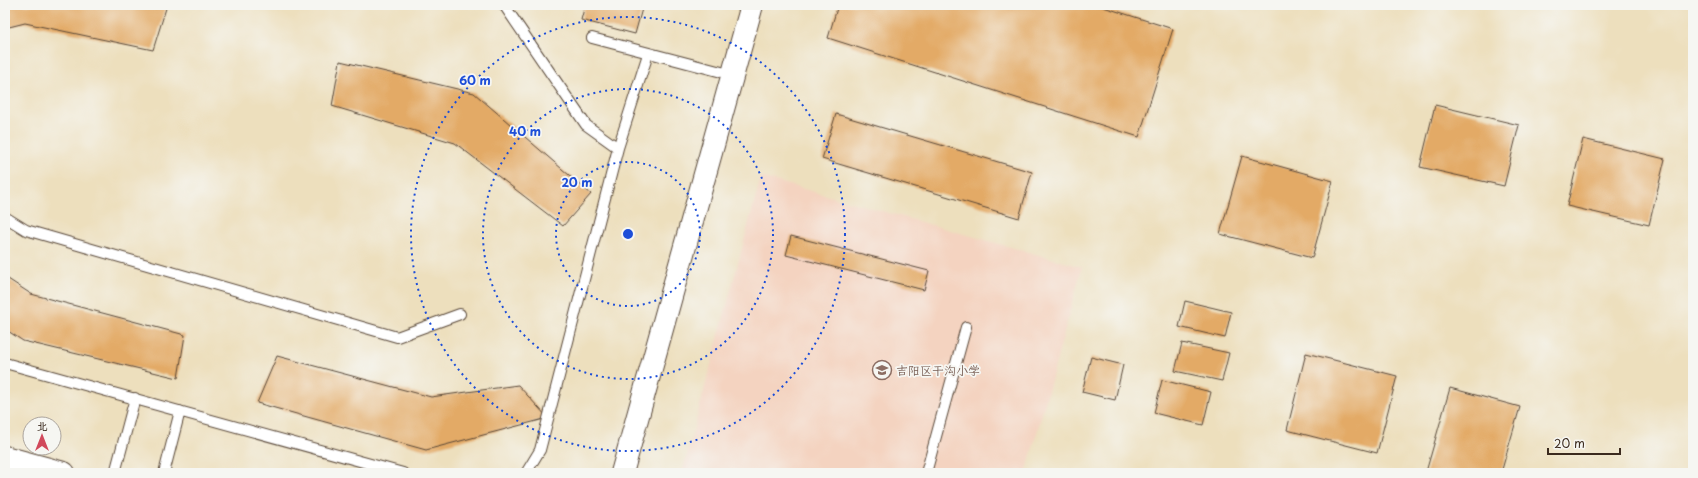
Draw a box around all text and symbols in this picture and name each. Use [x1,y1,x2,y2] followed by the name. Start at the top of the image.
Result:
[459,71,491,89] text: 60 m
[509,122,541,140] text: 40 m
[561,173,593,191] text: 20 m
[621,227,635,241] centre of rings
[871,359,893,381] school or university icon: 吉阳区干沟小学
[896,361,980,379] place label: 吉阳区干沟小学
[22,416,62,456] north arrow
[37,417,48,434] text: 北
[1548,430,1620,456] scale bar
[1554,434,1585,452] text: 20 m

